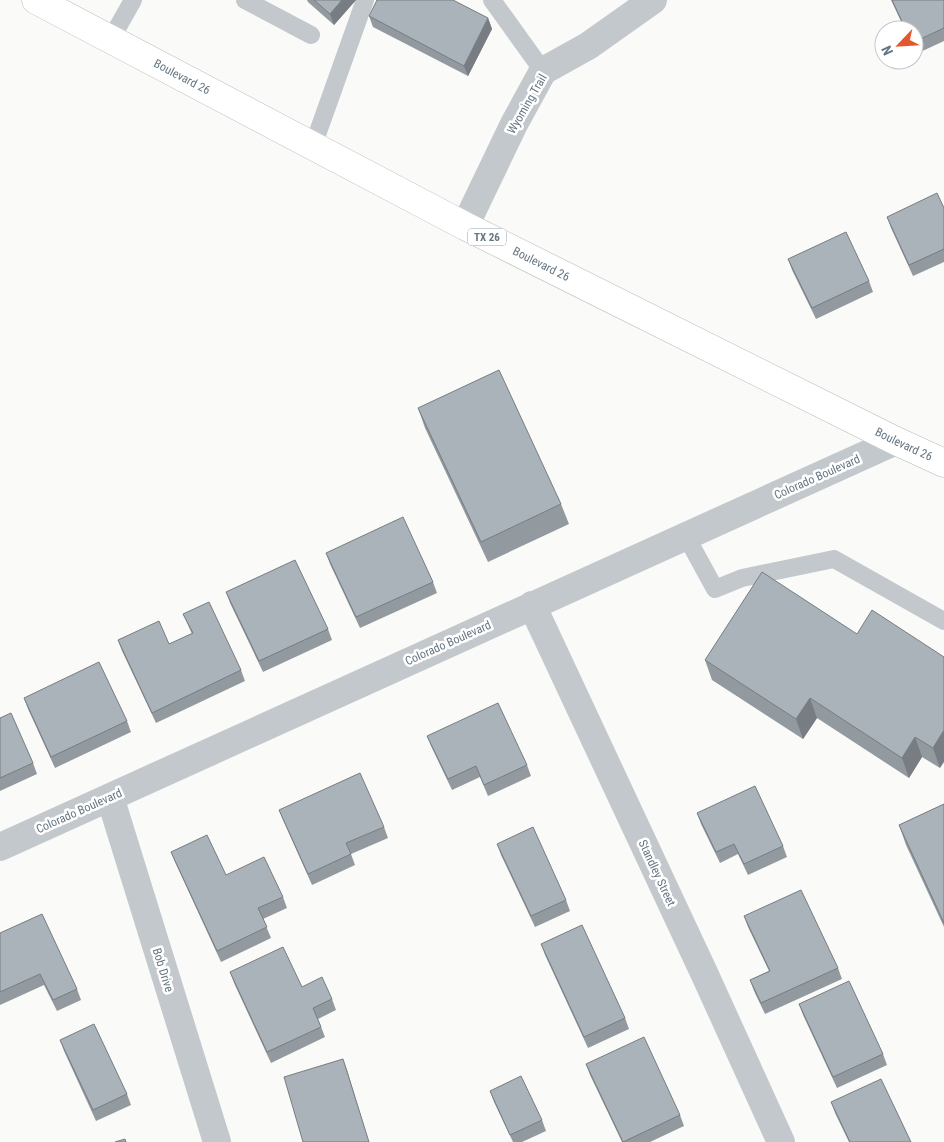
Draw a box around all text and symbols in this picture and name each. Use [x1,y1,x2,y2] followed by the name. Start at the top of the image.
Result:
[874,20,924,70] north arrow
[878,43,896,58] text: N
[151,56,213,97] street label: Boulevard 26
[504,72,550,136] street label: Wyoming Trail
[468,228,506,246] road number: TX 26
[510,244,572,284] street label: Boulevard 26
[873,425,935,464] street label: Boulevard 26
[772,452,862,502] street label: Colorado Boulevard
[403,618,493,668] street label: Colorado Boulevard
[34,786,124,836] street label: Colorado Boulevard
[636,838,679,909] street label: Standley Street
[150,946,176,994] street label: Bob Drive

